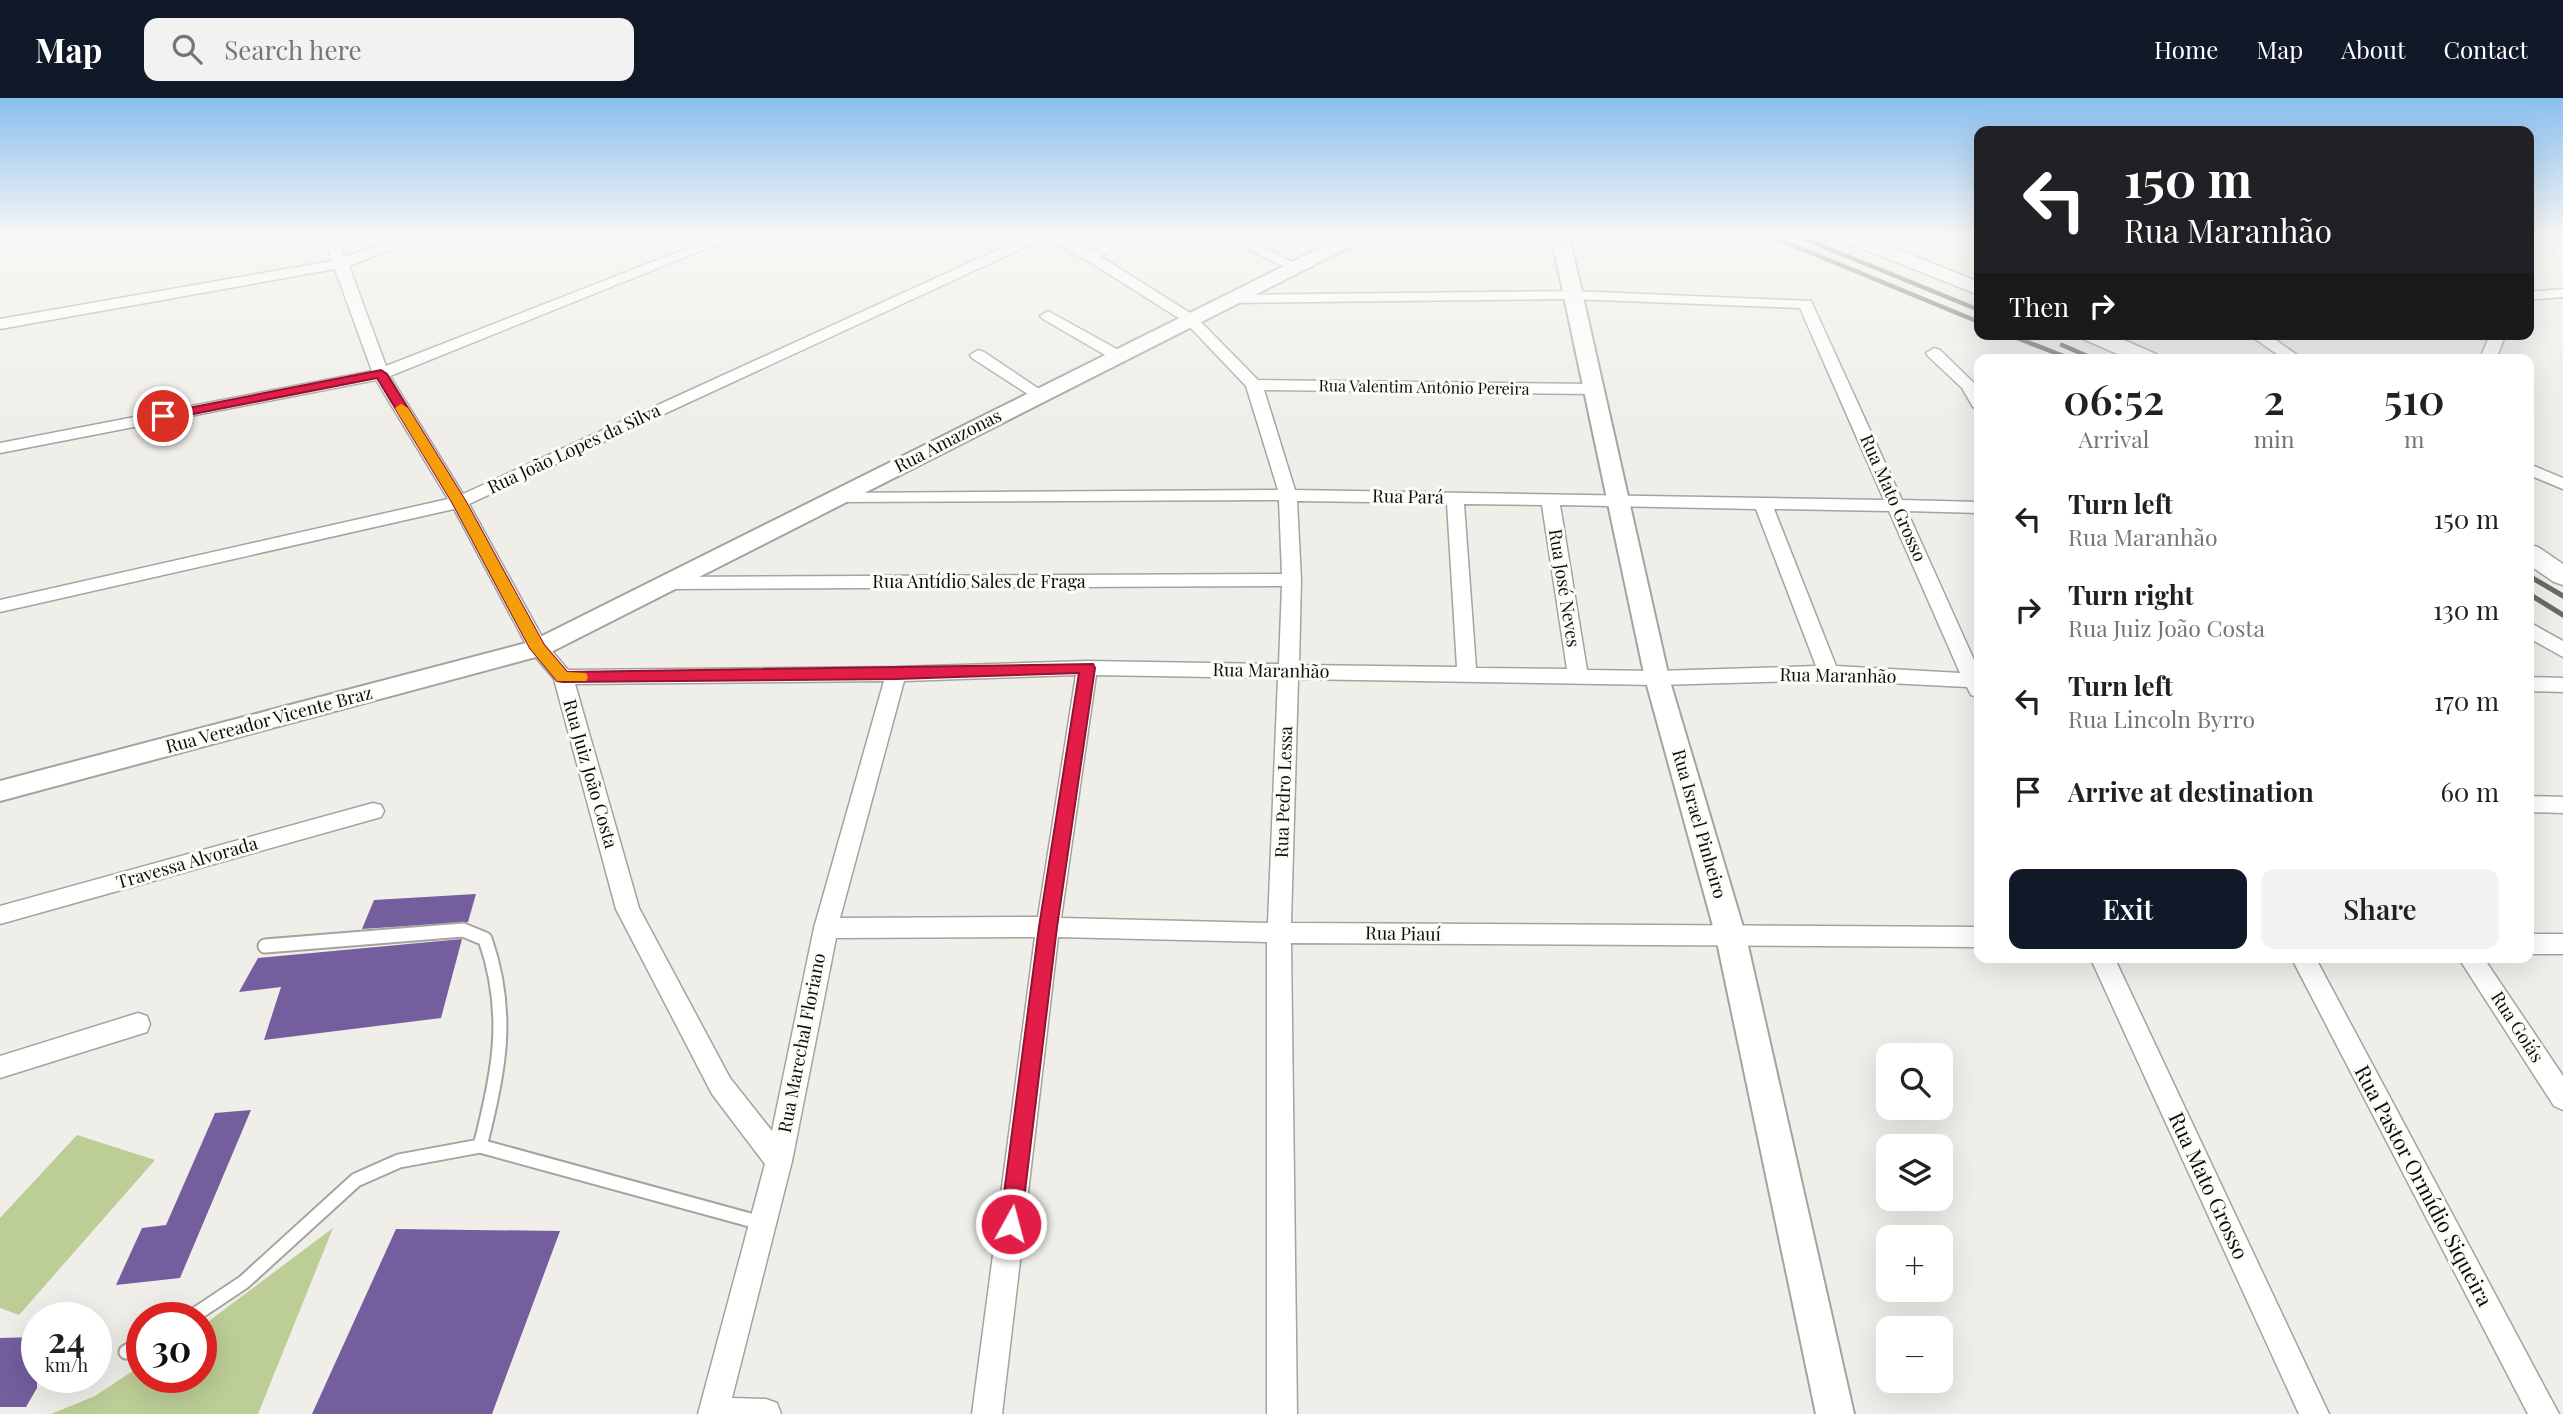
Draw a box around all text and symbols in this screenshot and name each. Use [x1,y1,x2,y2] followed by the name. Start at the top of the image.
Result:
[144,18,634,81] search box
[35,27,102,71] text: Map
[168,30,206,68] icon: search
[224,32,362,67] text: Search here
[2154,33,2218,65] text: Home
[2256,33,2303,65] text: Map
[2341,33,2405,65] text: About
[2443,33,2528,65] text: Contact
[2124,145,2252,210] text: 150 m
[2009,154,2100,245] icon: left
[2124,208,2332,251] text: Rua Maranhão
[2083,287,2121,325] icon: right
[2009,289,2069,324] text: Then
[2063,370,2165,426] text: 06:52
[2263,370,2285,426] text: 2
[2384,370,2445,426] text: 510
[1318,374,1530,399] street label: Rua Valentim Antônio Pereira
[133,386,193,446] pin
[144,397,182,435] icon: arrive
[483,397,664,499] street label: Rua João Lopes da Silva
[890,403,1005,477] street label: Rua Amazonas
[2078,423,2149,454] text: Arrival
[2254,423,2295,454] text: min
[2404,423,2424,454] text: m
[1855,430,1933,565] street label: Rua Mato Grosso
[1372,483,1444,509] street label: Rua Pará
[2068,486,2173,521] text: Turn left
[2009,500,2047,538] icon: left
[2434,501,2499,536] text: 150 m
[2068,521,2218,552] text: Rua Maranhão
[1544,527,1586,649] street label: Rua José Neves
[872,569,1086,593] street label: Rua Antídio Sales de Fraga
[2068,577,2194,612] text: Turn right
[2009,591,2047,629] icon: right
[2433,592,2499,627] text: 130 m
[2068,612,2265,643] text: Rua Juiz João Costa
[1212,657,1330,683] street label: Rua Maranhão
[1779,662,1897,688] street label: Rua Maranhão
[2068,668,2173,703] text: Turn left
[163,680,375,758] street label: Rua Vereador Vicente Braz
[2009,682,2047,720] icon: left
[2434,683,2499,718] text: 170 m
[558,696,624,851] street label: Rua Juiz João Costa
[2068,703,2255,734] text: Rua Lincoln Byrro
[1269,726,1297,858] street label: Rua Pedro Lessa
[1667,746,1733,901] street label: Rua Israel Pinheiro
[2009,773,2047,811] icon: arrive
[2068,774,2314,809] text: Arrive at destination
[2440,774,2499,809] text: 60 m
[113,830,260,894] street label: Travessa Alvorada
[2009,869,2247,949] button: Exit
[2261,869,2499,949] button: Share
[1365,920,1441,946] street label: Rua Piauí
[772,951,830,1135] street label: Rua Marechal Floriano
[2486,986,2550,1067] street label: Rua Goiás
[1876,1043,1953,1393] map controls
[1876,1043,1953,1120] button: search
[2349,1060,2501,1311] street label: Rua Pastor Ormídio Siqueira
[2163,1107,2256,1263] street label: Rua Mato Grosso
[1876,1134,1953,1211] button: layers
[974,1187,1048,1261] position arrow
[1876,1225,1953,1302] button: +
[126,1302,217,1393] speed limit sign: 30
[48,1315,85,1362] text: 24
[1876,1316,1953,1393] button: −
[45,1353,88,1377] text: km/h

